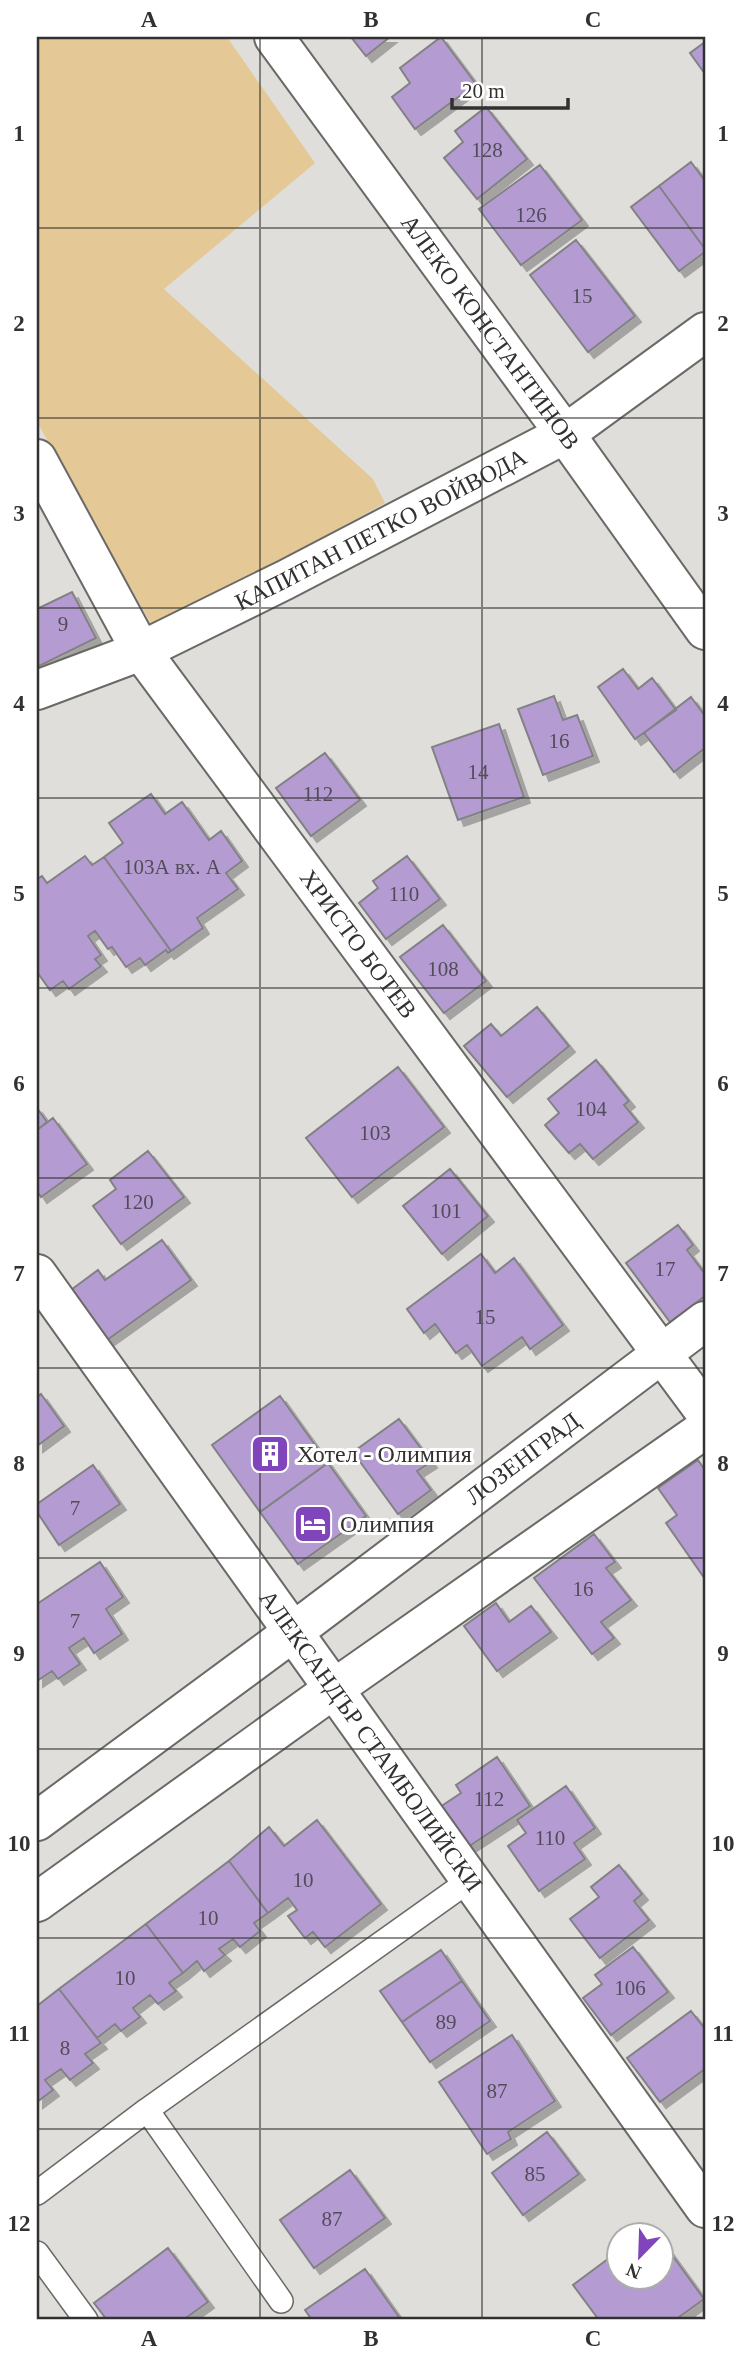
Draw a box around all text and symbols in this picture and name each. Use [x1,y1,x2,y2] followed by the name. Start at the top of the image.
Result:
[141,7,158,32] text: A
[363,7,379,32] text: B
[585,7,601,32] text: C
[452,66,567,110] scale bar
[462,79,505,103] text: 20 m
[13,121,25,146] text: 1
[717,121,729,146] text: 1
[471,138,503,162] house number: 128
[515,203,547,227] house number: 126
[396,210,585,454] street label: АЛЕКО КОНСТАНТИНОВ
[572,284,593,308] house number: 15
[13,311,25,336] text: 2
[717,311,729,336] text: 2
[231,443,531,615] street label: КАПИТАН ПЕТКО ВОЙВОДА
[13,501,25,526] text: 3
[717,501,729,526] text: 3
[58,612,68,636] house number: 9
[13,691,25,716] text: 4
[717,691,729,716] text: 4
[549,729,570,753] house number: 16
[468,760,489,784] house number: 14
[303,782,333,806] house number: 112
[123,855,222,879] house number: 103А вх. А
[295,865,422,1023] street label: ХРИСТО БОТЕВ
[13,881,25,906] text: 5
[717,881,729,906] text: 5
[389,882,419,906] house number: 110
[427,957,459,981] house number: 108
[13,1071,25,1096] text: 6
[717,1071,729,1096] text: 6
[575,1097,607,1121] house number: 104
[359,1121,391,1145] house number: 103
[122,1190,154,1214] house number: 120
[430,1199,462,1223] house number: 101
[655,1257,676,1281] house number: 17
[13,1261,25,1286] text: 7
[717,1261,729,1286] text: 7
[475,1305,496,1329] house number: 15
[461,1407,585,1510] street label: ЛОЗЕНГРАД
[249,1433,291,1475] building icon: Хотел - Олимпия
[297,1441,472,1467] place label: Хотел - Олимпия
[13,1451,25,1476] text: 8
[717,1451,729,1476] text: 8
[70,1496,80,1520] house number: 7
[292,1503,334,1545] hotel icon: Олимпия
[340,1511,434,1537] place label: Олимпия
[573,1577,594,1601] house number: 16
[254,1585,487,1897] street label: АЛЕКСАНДЪР СТАМБОЛИЙСКИ
[70,1609,80,1633] house number: 7
[13,1641,25,1666] text: 9
[717,1641,729,1666] text: 9
[474,1787,504,1811] house number: 112
[535,1826,565,1850] house number: 110
[8,1831,31,1856] text: 10
[712,1831,735,1856] text: 10
[293,1868,314,1892] house number: 10
[198,1906,219,1930] house number: 10
[115,1966,136,1990] house number: 10
[614,1976,646,2000] house number: 106
[436,2010,457,2034] house number: 89
[8,2021,30,2046] text: 11
[712,2021,734,2046] text: 11
[60,2036,70,2060] house number: 8
[487,2079,508,2103] house number: 87
[525,2162,546,2186] house number: 85
[322,2207,343,2231] house number: 87
[8,2211,31,2236] text: 12
[712,2211,735,2236] text: 12
[606,2220,676,2290] north arrow
[623,2259,644,2284] text: N
[141,2326,158,2351] text: A
[363,2326,379,2351] text: B
[585,2326,601,2351] text: C

